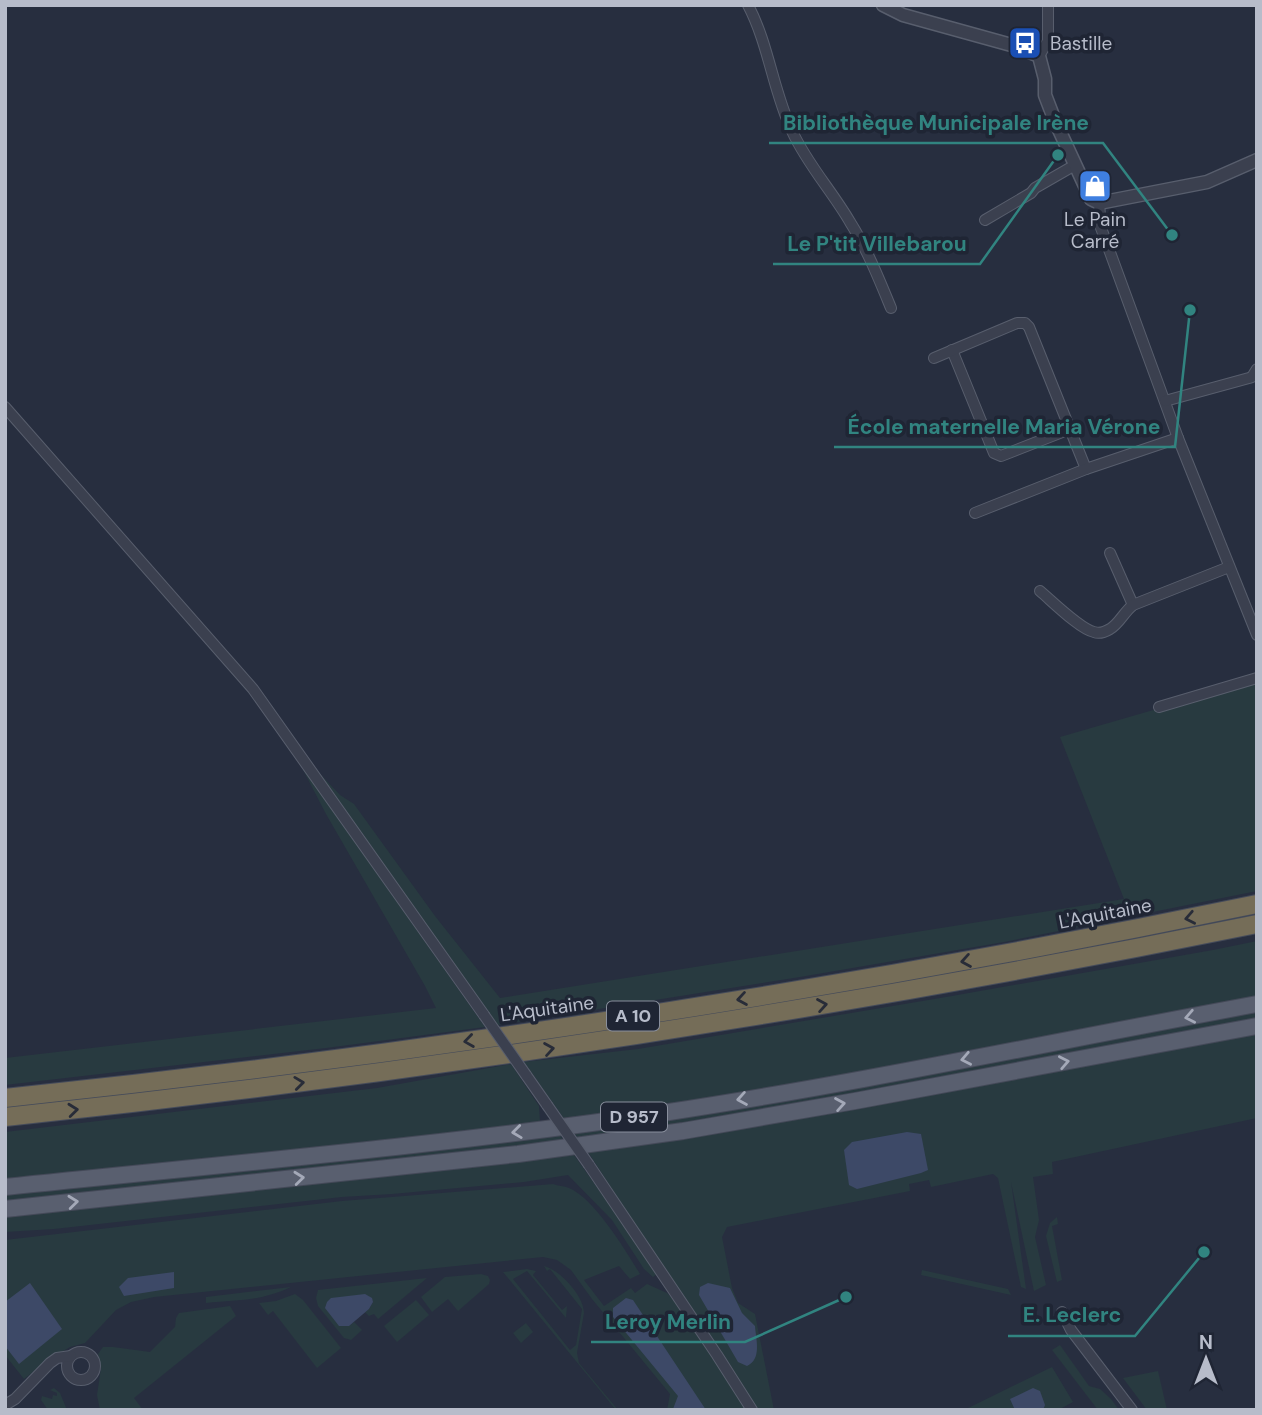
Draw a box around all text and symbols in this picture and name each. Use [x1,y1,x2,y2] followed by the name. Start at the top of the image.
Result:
[1006,24,1044,62] bus stop icon: Bastille
[1050,31,1112,56] place label: Bastille
[769,101,1103,143] callout: Bibliothèque Municipale Irène
[783,109,1089,137] text: Bibliothèque Municipale Irène
[1076,167,1114,205] shop icon: Le Pain Carré
[1064,207,1126,254] place label: Le Pain Carré
[773,222,980,264] callout: Le P'tit Villebarou
[787,230,967,258] text: Le P'tit Villebarou
[834,405,1175,447] callout: École maternelle Maria Vérone
[848,413,1160,441] text: École maternelle Maria Vérone
[1056,892,1154,935] street label: L'Aquitaine
[1184,909,1196,924] one-way arrow
[960,952,972,967] one-way arrow
[499,990,595,1027] street label: L'Aquitaine
[736,991,748,1006] one-way arrow
[816,998,828,1013] one-way arrow
[607,1001,659,1030] road number: A 10
[1184,1008,1196,1023] one-way arrow
[463,1033,475,1048] one-way arrow
[543,1041,555,1056] one-way arrow
[960,1051,972,1066] one-way arrow
[1058,1056,1070,1071] one-way arrow
[293,1075,305,1090] one-way arrow
[736,1091,748,1106] one-way arrow
[834,1097,846,1112] one-way arrow
[67,1102,79,1117] one-way arrow
[601,1102,667,1132] road number: D 957
[511,1124,523,1139] one-way arrow
[293,1170,305,1185] one-way arrow
[68,1195,79,1210] one-way arrow
[1008,1294,1135,1336] callout: E. Leclerc
[591,1300,745,1342] callout: Leroy Merlin
[1023,1301,1121,1329] text: E. Leclerc
[605,1308,731,1336] text: Leroy Merlin
[1171,1324,1241,1394] north arrow
[1199,1330,1213,1355] text: N

